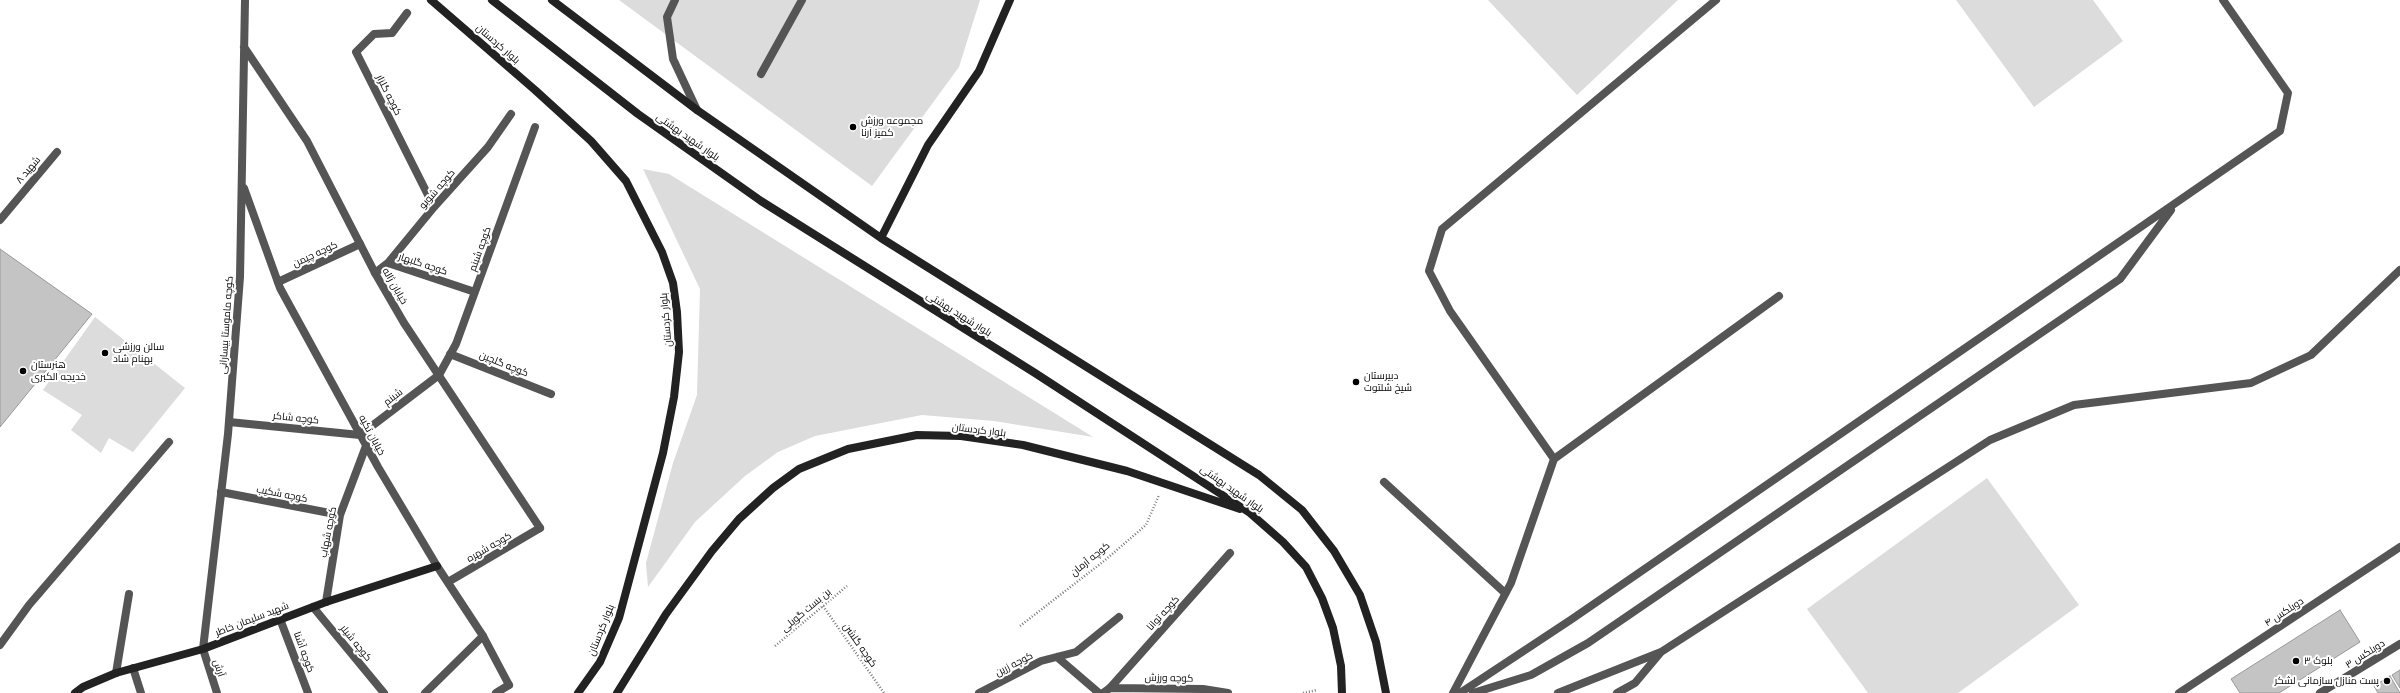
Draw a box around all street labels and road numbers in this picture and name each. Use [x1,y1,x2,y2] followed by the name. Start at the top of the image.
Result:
[474,22,522,66] street label: بلوار کردستان
[374,73,404,117] street label: کوچه گلزار
[654,111,722,163] street label: بلوار شهید بهشتی
[13,154,43,186] street label: شهید ۸
[417,167,457,211] street label: کوچه شوبو
[466,225,494,273] street label: کوچه شبنم
[291,238,339,270] street label: کوچه چیمن
[397,250,449,278] street label: کوچه گلبهار
[380,266,410,306] street label: خیابان ژاله
[217,276,235,374] street label: کوچه ماموستا بیسارانی
[924,289,994,339] street label: بلوار شهید بهشتی
[658,292,674,348] street label: بلوار کردستان
[478,349,530,379] street label: کوچه گلچین
[381,386,405,408] street label: شبنم
[272,410,320,426] street label: کوچه شاکر
[356,413,388,457] street label: خیابان تکیه
[951,421,1007,439] street label: بلوار کردستان
[1198,463,1266,515] street label: بلوار شهید بهشتی
[255,483,309,505] street label: کوچه شکیب
[317,506,339,558] street label: کوچه شهاب
[465,529,513,565] street label: کوچه شهره
[1068,539,1112,579] street label: کوچه آرمان
[779,586,833,634] street label: بن بست گویلی
[1144,593,1182,633] street label: کوچه توانا
[2262,595,2306,629] street label: دوبلکس ۴
[214,599,290,639] street label: شهید سلیمان خاطر
[585,603,617,657] street label: بلوار کردستان
[840,621,880,669] street label: کوچه گلشن
[338,622,374,664] street label: کوچه شیلر
[291,630,317,674] street label: کوچه آشنا
[2343,637,2387,671] street label: دوبلکس ۳
[993,649,1035,679] street label: کوچه زرین
[211,658,227,678] street label: آرش
[1145,672,1193,684] street label: کوچه ورزش

